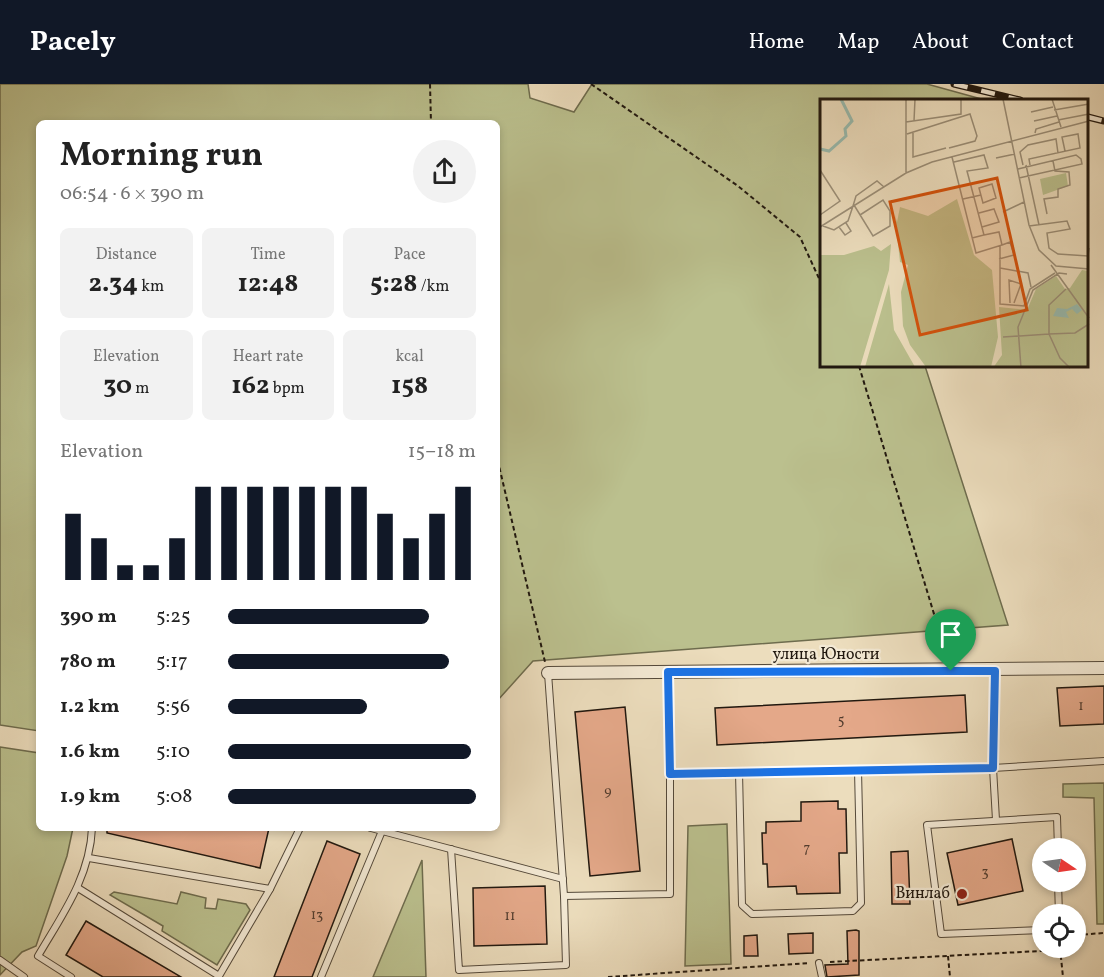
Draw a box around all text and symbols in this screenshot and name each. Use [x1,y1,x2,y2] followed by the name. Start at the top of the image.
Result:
[30,23,116,62] text: Pacely
[749,28,804,57] text: Home
[837,28,879,57] text: Map
[912,28,969,57] text: About
[1002,28,1074,57] text: Contact
[820,99,1089,368] inset map
[60,134,263,180] text: Morning run
[413,140,476,203] button: share
[60,180,204,208] text: 06:54 · 6 × 390 m
[96,244,157,266] text: Distance
[250,244,286,266] text: Time
[394,244,426,266] text: Pace
[89,266,138,302] text: 2.34
[237,266,299,302] text: 12:48
[370,266,418,302] text: 5:28
[138,276,164,298] text: km
[418,276,449,298] text: /km
[93,346,160,368] text: Elevation
[233,346,303,368] text: Heart rate
[395,346,424,368] text: kcal
[103,368,132,404] text: 30
[231,368,269,404] text: 162
[391,368,428,404] text: 158
[132,378,149,400] text: m
[269,378,305,400] text: bpm
[60,438,143,466] text: Elevation
[408,438,476,466] text: 15–18 m
[60,603,117,631] text: 390 m
[156,603,191,631] text: 5:25
[925,609,976,671] pin
[934,618,967,651] icon: arrive
[772,644,880,666] street label: улица Юности
[60,648,116,676] text: 780 m
[156,648,188,676] text: 5:17
[60,693,120,721] text: 1.2 km
[156,693,190,721] text: 5:56
[1078,697,1084,716] house number: 1
[838,711,844,730] house number: 5
[60,738,120,766] text: 1.6 km
[156,738,190,766] text: 5:10
[604,782,612,801] house number: 9
[60,783,120,811] text: 1.9 km
[156,783,193,811] text: 5:08
[1032,838,1086,892] north arrow
[1032,838,1086,958] map controls
[804,839,811,858] house number: 7
[981,863,989,882] house number: 3
[895,883,950,905] place label: Винлаб
[955,887,969,901] marker: Винлаб
[1032,904,1086,958] button: locate
[311,906,323,925] house number: 13
[505,907,515,926] house number: 11

